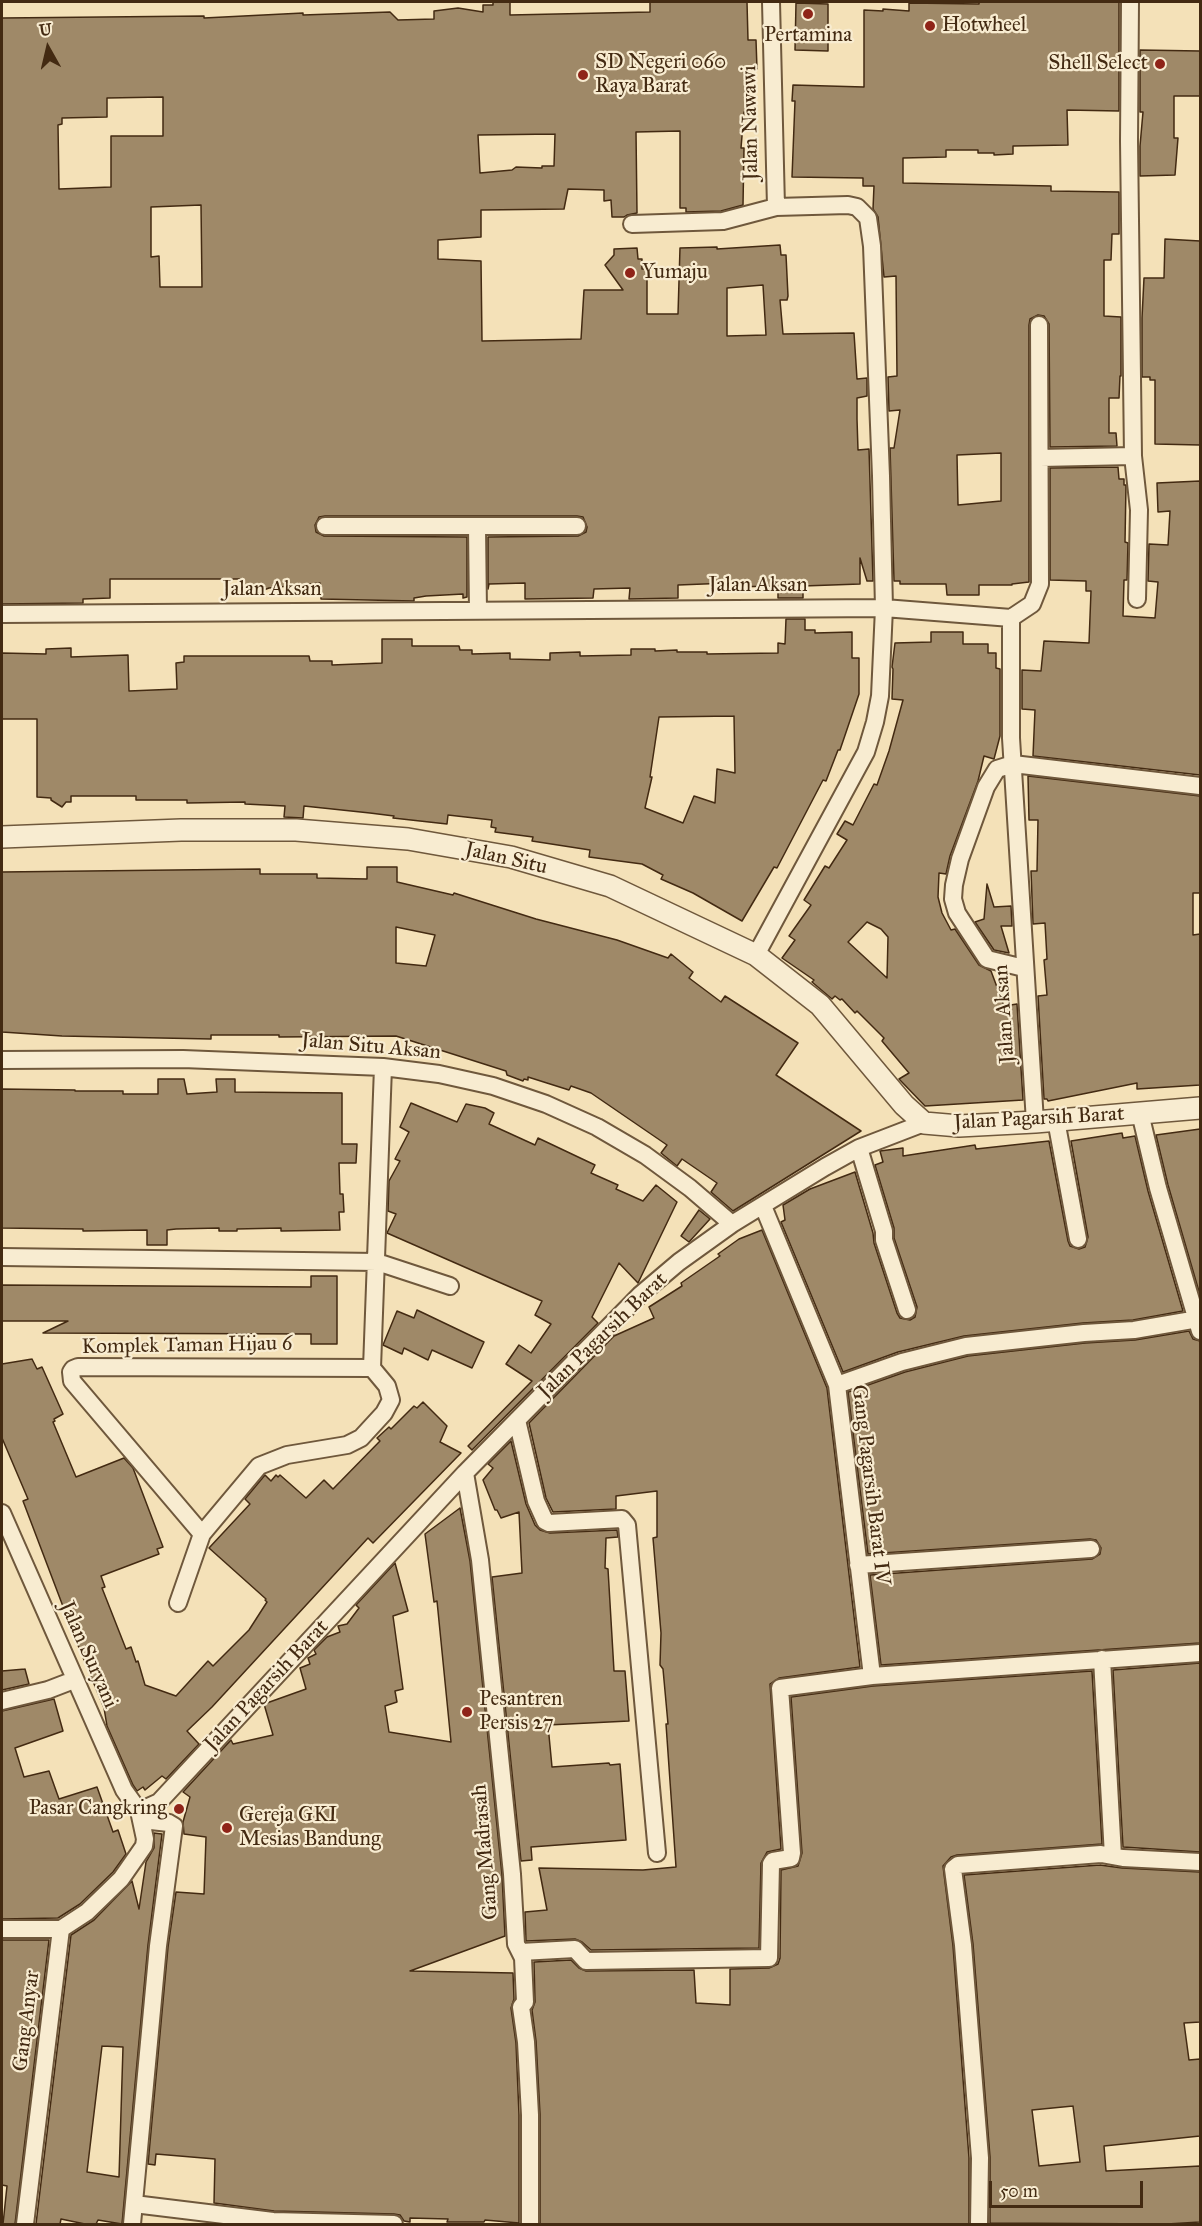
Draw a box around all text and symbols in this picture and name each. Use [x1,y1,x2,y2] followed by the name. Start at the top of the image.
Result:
[801,7,815,21] marker: Pertamina
[942,13,1026,39] place label: Hotwheel
[18,18,78,78] north arrow
[38,19,53,40] text: U
[923,19,937,33] marker: Hotwheel
[764,23,852,49] place label: Pertamina
[595,50,726,100] place label: SD Negeri 060 Raya Barat
[1048,51,1148,77] place label: Shell Select
[1153,57,1167,71] marker: Shell Select
[737,65,765,181] street label: Jalan Nawawi
[576,68,590,82] marker: SD Negeri 060 Raya Barat
[642,260,708,286] place label: Yumaju
[623,266,637,280] marker: Yumaju
[708,573,808,599] street label: Jalan Aksan
[222,577,322,603] street label: Jalan Aksan
[462,837,550,881] street label: Jalan Situ
[989,964,1021,1064] street label: Jalan Aksan
[300,1028,442,1066] street label: Jalan Situ Aksan
[953,1102,1125,1136] street label: Jalan Pagarsih Barat
[533,1268,673,1404] street label: Jalan Pagarsih Barat
[81,1332,293,1360] street label: Komplek Taman Hijau 6
[845,1383,895,1587] street label: Gang Pagarsih Barat IV
[53,1598,123,1712] street label: Jalan Suryani
[200,1615,334,1757] street label: Jalan Pagarsih Barat
[479,1687,562,1737] place label: Pesantren Persis 27
[460,1705,474,1719] marker: Pesantren Persis 27
[468,1783,504,1921] street label: Gang Madrasah
[29,1796,167,1822] place label: Pasar Cangkring
[172,1802,186,1816] marker: Pasar Cangkring
[239,1803,381,1853] place label: Gereja GKI Mesias Bandung
[220,1821,234,1835] marker: Gereja GKI Mesias Bandung
[8,1969,46,2073] street label: Gang Anyar
[992,2169,1146,2207] scale bar
[1000,2180,1038,2202] text: 50 m

